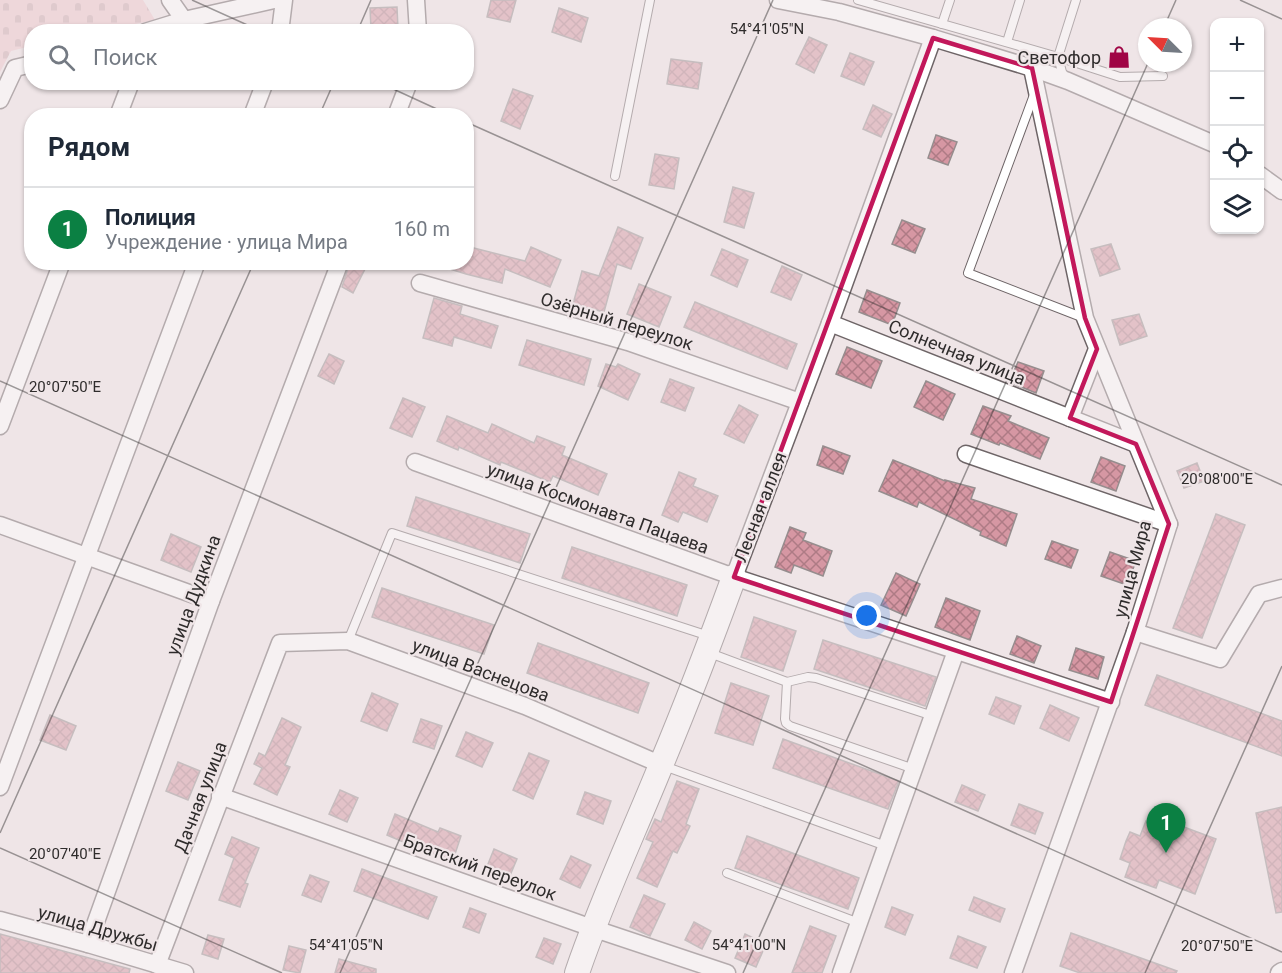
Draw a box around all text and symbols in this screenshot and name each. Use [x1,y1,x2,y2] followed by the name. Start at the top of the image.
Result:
[1138,18,1192,72] north arrow
[1210,18,1264,234] map controls
[1210,18,1264,72] button: +
[730,20,804,38] text: 54°41'05"N
[24,24,474,90] search box
[45,41,78,74] icon: search
[1106,44,1132,70] shop icon: Светофор
[93,45,157,70] text: Поиск
[1018,47,1101,68] place label: Светофор
[1210,72,1264,126] button: −
[1210,126,1264,180] button: locate
[48,132,130,162] text: Рядом
[1210,180,1264,234] button: layers
[105,205,196,230] text: Полиция
[62,217,73,241] text: 1
[394,217,450,241] text: 160 m
[105,230,348,254] text: Учреждение · улица Мира
[538,288,696,354] street label: Озёрный переулок
[885,315,1029,389] street label: Солнечная улица
[29,378,102,396] text: 20°07'50"E
[729,449,791,565] street label: Лесная аллея
[484,458,712,558] street label: улица Космонавта Пацаева
[1181,470,1254,488] text: 20°08'00"E
[1109,518,1155,620] street label: улица Мира
[161,532,225,658] street label: улица Дудкина
[852,601,881,630] your location
[409,634,553,706] street label: улица Васнецова
[169,739,231,855] street label: Дачная улица
[1146,804,1186,853] pin: 1
[401,830,560,905] street label: Братский переулок
[29,845,102,863] text: 20°07'40"E
[36,901,160,955] street label: улица Дружбы
[309,936,383,954] text: 54°41'05"N
[712,936,786,954] text: 54°41'00"N
[1181,937,1254,955] text: 20°07'50"E

